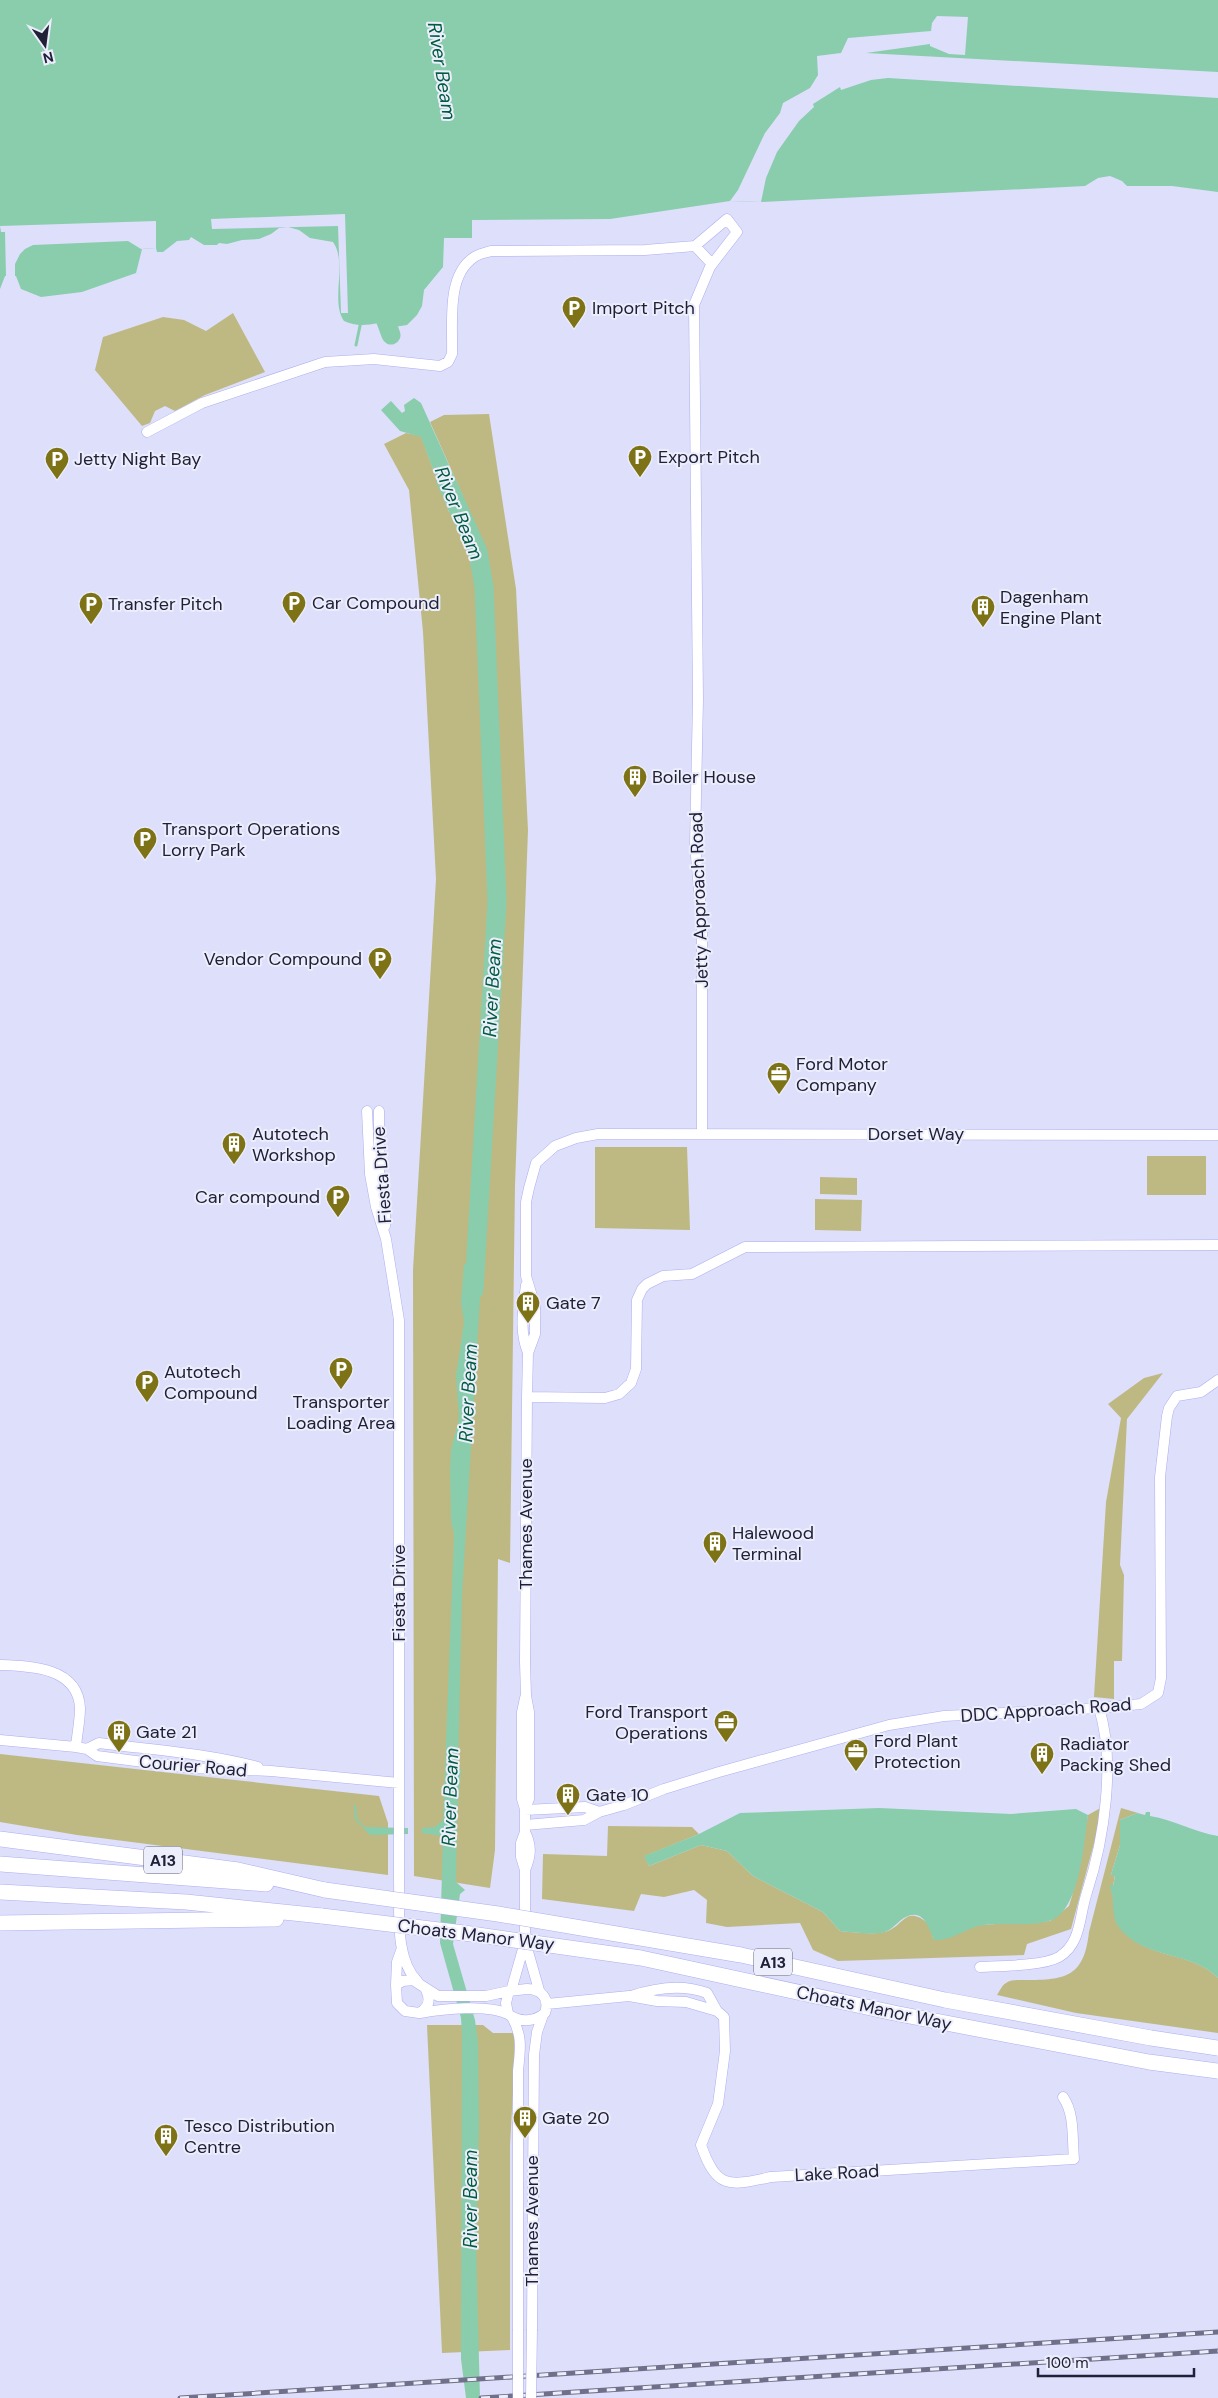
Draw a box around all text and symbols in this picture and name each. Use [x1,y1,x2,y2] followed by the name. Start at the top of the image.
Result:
[20,20,70,70] north arrow
[422,20,462,122] water label: River Beam
[41,48,55,68] text: N
[561,295,587,329] parking icon: Import Pitch
[592,296,695,320] place label: Import Pitch
[627,444,653,478] parking icon: Export Pitch
[658,445,760,469] place label: Export Pitch
[44,446,70,480] parking icon: Jetty Night Bay
[74,447,201,471] place label: Jetty Night Bay
[429,463,489,564] water label: River Beam
[1000,585,1102,630] place label: Dagenham Engine Plant
[281,590,307,624] parking icon: Car Compound
[78,591,104,625] parking icon: Transfer Pitch
[312,591,440,615] place label: Car Compound
[108,592,223,616] place label: Transfer Pitch
[970,594,996,628] building icon: Dagenham Engine Plant
[622,764,648,798] building icon: Boiler House
[652,765,756,789] place label: Boiler House
[684,811,714,989] street label: Jetty Approach Road
[162,817,340,862] place label: Transport Operations Lorry Park
[132,826,158,860] parking icon: Transport Operations Lorry Park
[477,938,507,1038] water label: River Beam
[367,946,393,980] parking icon: Vendor Compound
[204,947,362,971] place label: Vendor Compound
[796,1052,888,1097] place label: Ford Motor Company
[766,1061,792,1095] office icon: Ford Motor Company
[252,1122,336,1167] place label: Autotech Workshop
[868,1122,964,1146] street label: Dorset Way
[367,1126,397,1224] street label: Fiesta Drive
[221,1131,247,1165] building icon: Autotech Workshop
[325,1184,351,1218] parking icon: Car compound
[195,1185,320,1209] place label: Car compound
[515,1290,541,1324] building icon: Gate 7
[546,1291,601,1315] place label: Gate 7
[453,1343,483,1443] water label: River Beam
[328,1356,354,1390] parking icon: Transporter Loading Area
[164,1360,258,1405] place label: Autotech Compound
[134,1369,160,1403] parking icon: Autotech Compound
[287,1390,395,1435] place label: Transporter Loading Area
[514,1458,538,1590] street label: Thames Avenue
[732,1521,814,1566] place label: Halewood Terminal
[702,1530,728,1564] building icon: Halewood Terminal
[387,1544,411,1642] street label: Fiesta Drive
[960,1692,1132,1728] street label: DDC Approach Road
[585,1700,708,1745] place label: Ford Transport Operations
[713,1709,739,1743] office icon: Ford Transport Operations
[106,1719,132,1753] building icon: Gate 21
[136,1720,197,1744] place label: Gate 21
[874,1729,961,1774] place label: Ford Plant Protection
[1060,1732,1171,1777] place label: Radiator Packing Shed
[843,1738,869,1772] office icon: Ford Plant Protection
[1029,1741,1055,1775] building icon: Radiator Packing Shed
[436,1747,464,1847] water label: River Beam
[138,1749,248,1783] street label: Courier Road
[555,1782,581,1816] building icon: Gate 10
[586,1783,649,1807] place label: Gate 10
[144,1846,182,1874] road number: A13
[396,1913,556,1957] street label: Choats Manor Way
[754,1948,792,1975] road number: A13
[794,1980,954,2036] street label: Choats Manor Way
[512,2105,538,2139] building icon: Gate 20
[542,2106,610,2130] place label: Gate 20
[184,2114,335,2159] place label: Tesco Distribution Centre
[153,2123,179,2157] building icon: Tesco Distribution Centre
[458,2149,483,2248] water label: River Beam
[520,2155,544,2287] street label: Thames Avenue
[794,2159,880,2187] street label: Lake Road
[1038,2346,1194,2378] scale bar
[1046,2353,1089,2373] text: 100 m

